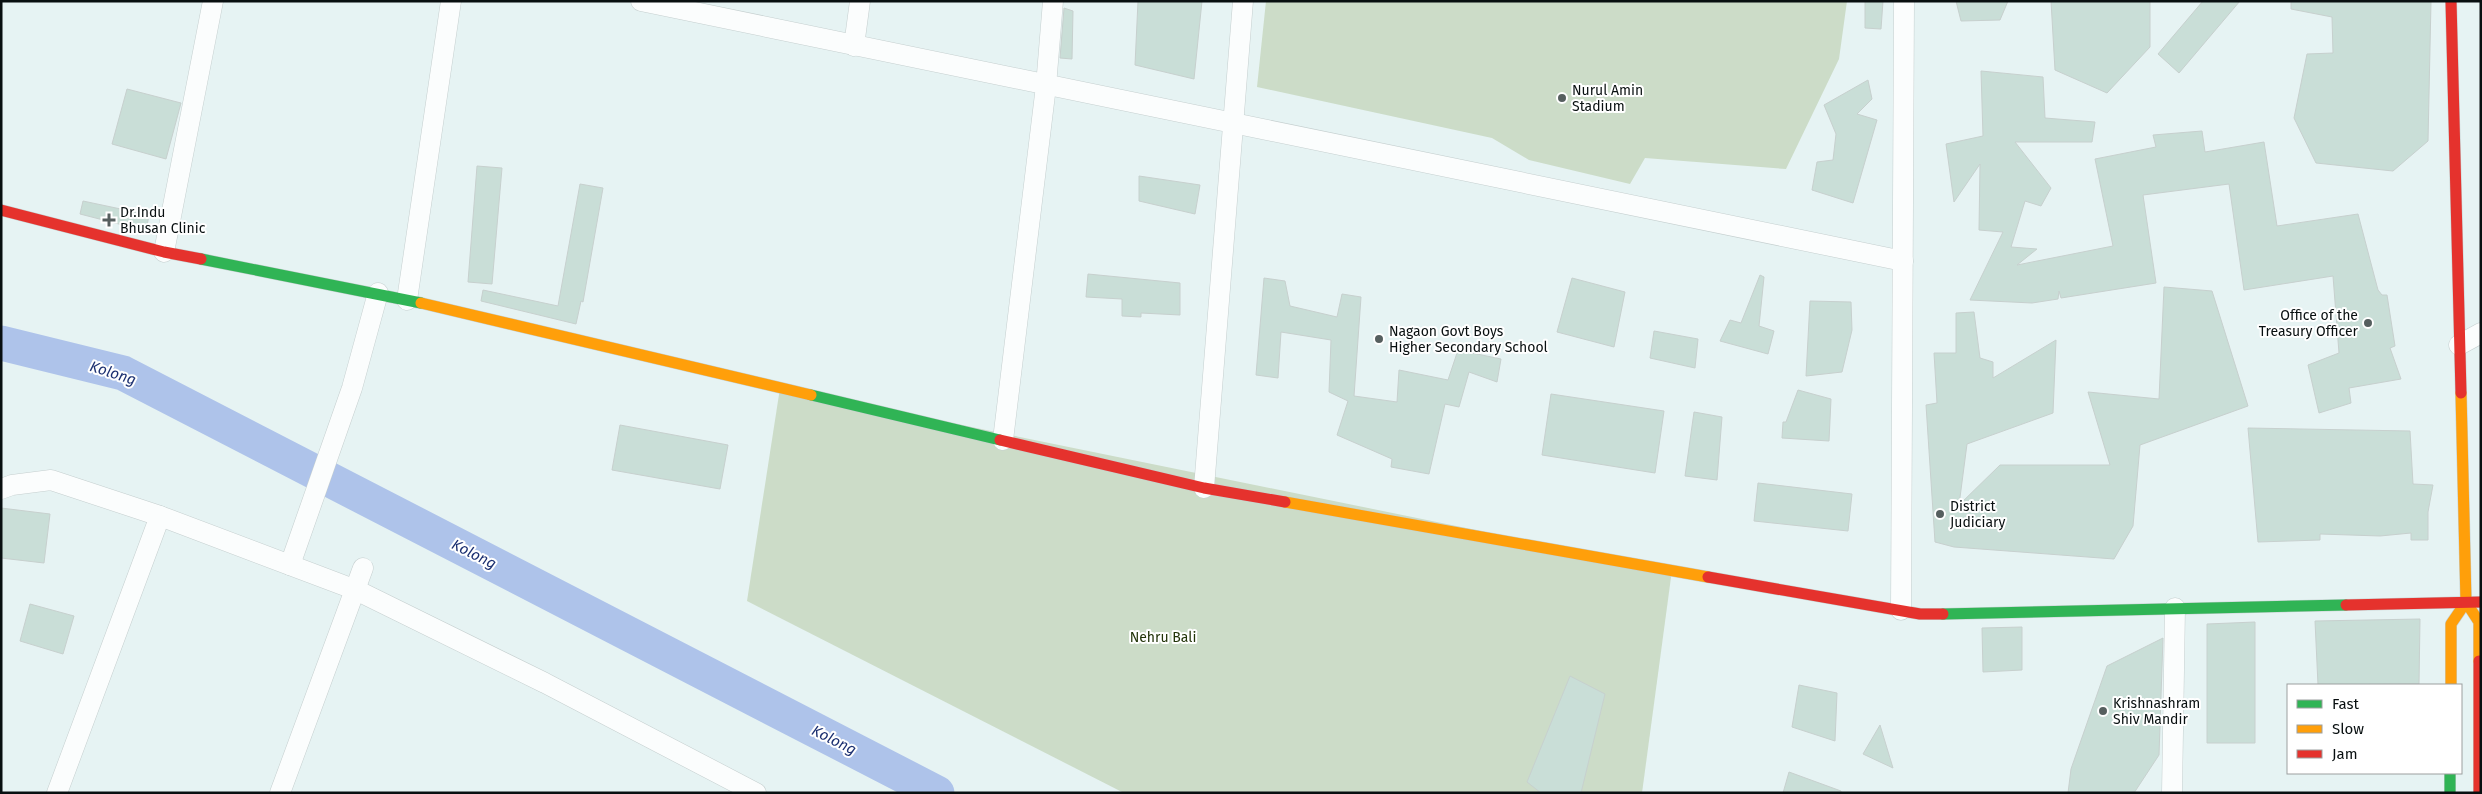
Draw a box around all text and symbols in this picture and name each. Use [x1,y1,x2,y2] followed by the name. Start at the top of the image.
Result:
[1572,82,1643,115] place label: Nurul Amin Stadium
[1556,92,1568,104] marker: Nurul Amin Stadium
[120,204,206,237] place label: Dr.Indu Bhusan Clinic
[102,213,116,227] marker: Dr.Indu Bhusan Clinic
[2259,307,2359,340] place label: Office of the Treasury Officer
[2362,317,2374,329] marker: Office of the Treasury Officer
[1389,323,1548,356] place label: Nagaon Govt Boys Higher Secondary School
[1373,333,1385,345] marker: Nagaon Govt Boys Higher Secondary School
[88,357,138,389] water label: Kolong
[1950,498,2005,531] place label: District Judiciary
[1934,508,1946,520] marker: District Judiciary
[449,535,499,573] water label: Kolong
[1130,629,1196,646] park label: Nehru Bali
[2287,684,2462,774] legend
[2113,695,2200,728] place label: Krishnashram Shiv Mandir
[2332,695,2359,713] text: Fast
[2097,705,2109,717] marker: Krishnashram Shiv Mandir
[2332,720,2364,738] text: Slow
[809,721,859,759] water label: Kolong
[2332,745,2358,763] text: Jam

